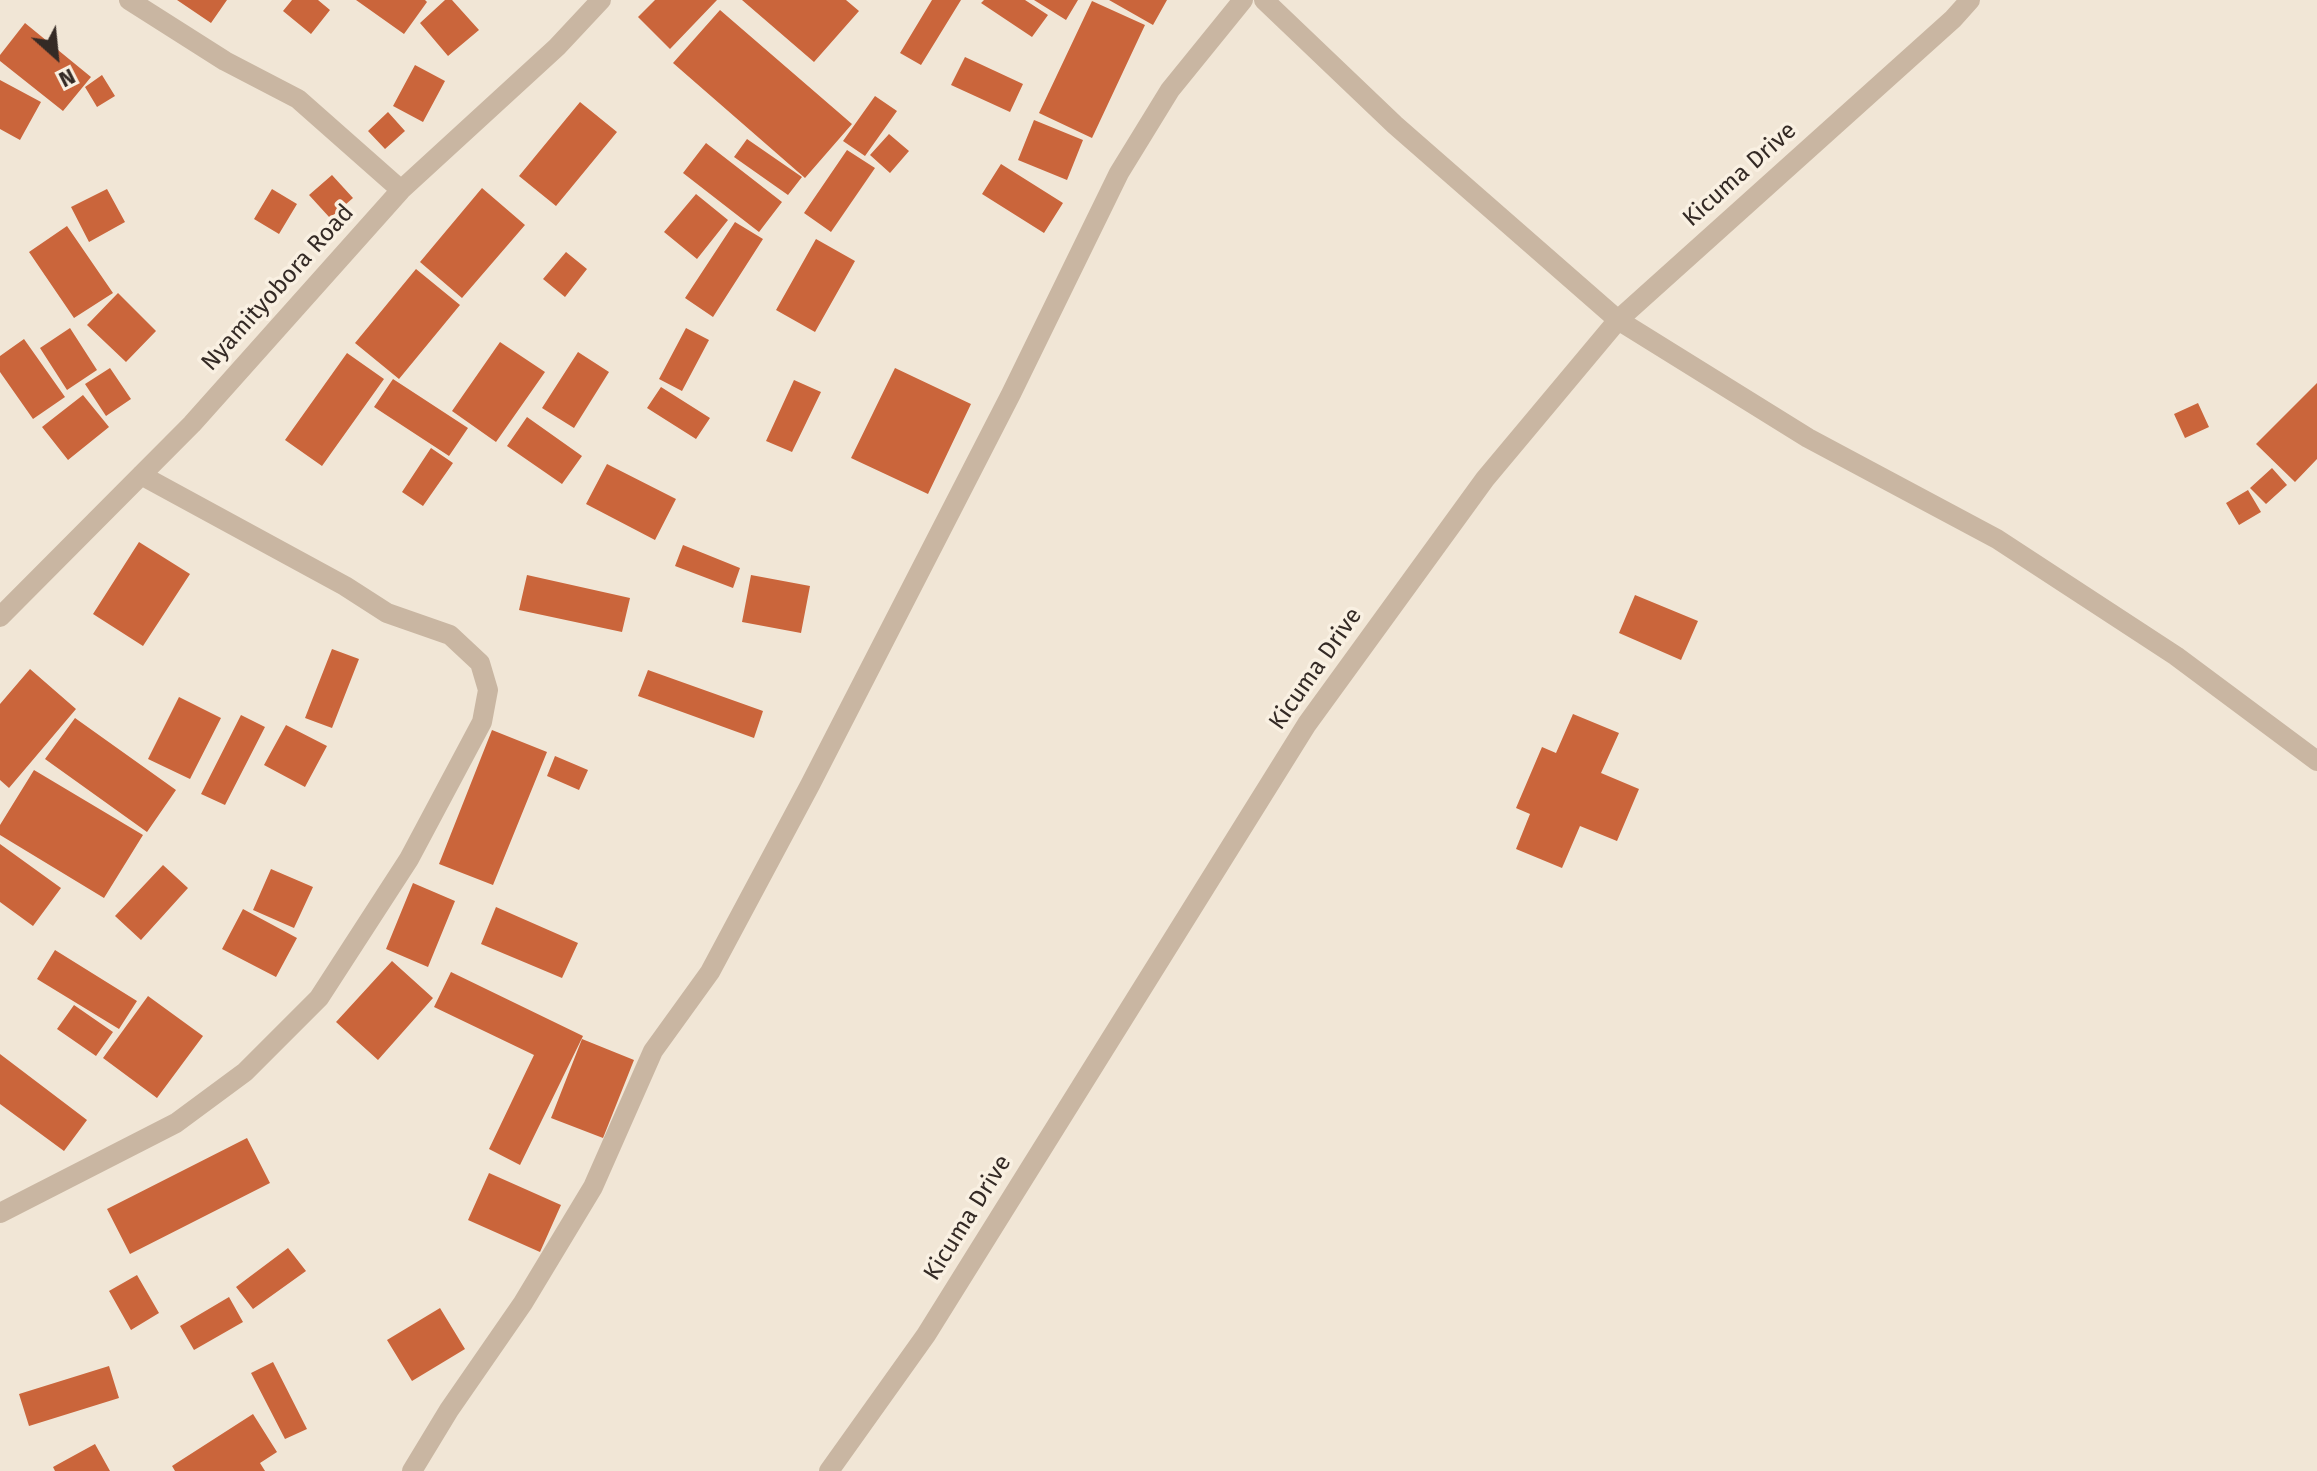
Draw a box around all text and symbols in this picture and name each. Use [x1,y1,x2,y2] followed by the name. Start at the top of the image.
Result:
[16,16,96,96] north arrow
[54,62,80,93] text: N
[1677,117,1803,233] street label: Kicuma Drive
[196,199,360,377] street label: Nyamityobora Road
[1263,602,1369,736] street label: Kicuma Drive
[918,1150,1018,1286] street label: Kicuma Drive

